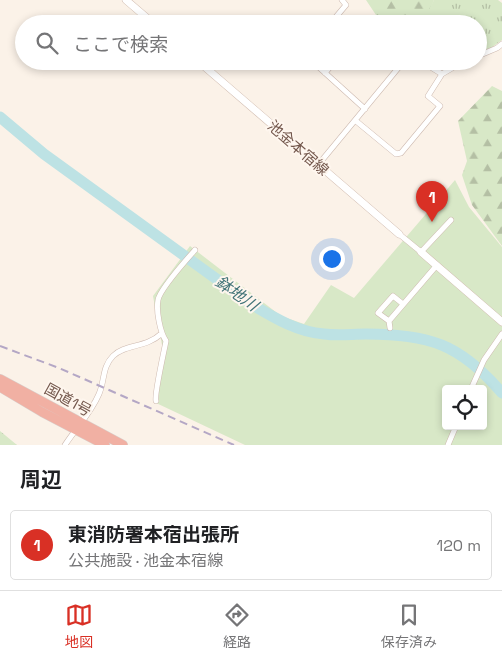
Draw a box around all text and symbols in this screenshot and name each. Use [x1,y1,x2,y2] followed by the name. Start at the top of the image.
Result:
[15,15,487,70] search box
[33,29,61,57] icon: search
[73,32,168,57] text: ここで検索
[264,116,333,179] street label: 池金本宿線
[416,181,448,222] pin: 1
[319,246,345,272] your location
[211,271,264,317] water label: 鉢地川
[41,379,95,420] street label: 国道1号
[442,385,487,430] map controls
[442,385,487,430] button: locate
[20,466,62,493] text: 周辺
[68,522,239,547] text: 東消防署本宿出張所
[33,535,41,556] text: 1
[437,535,481,556] text: 120 m
[68,550,223,571] text: 公共施設 · 池金本宿線
[65,601,93,651] tab: 地図
[223,601,251,651] tab: 経路
[381,601,437,651] tab: 保存済み

